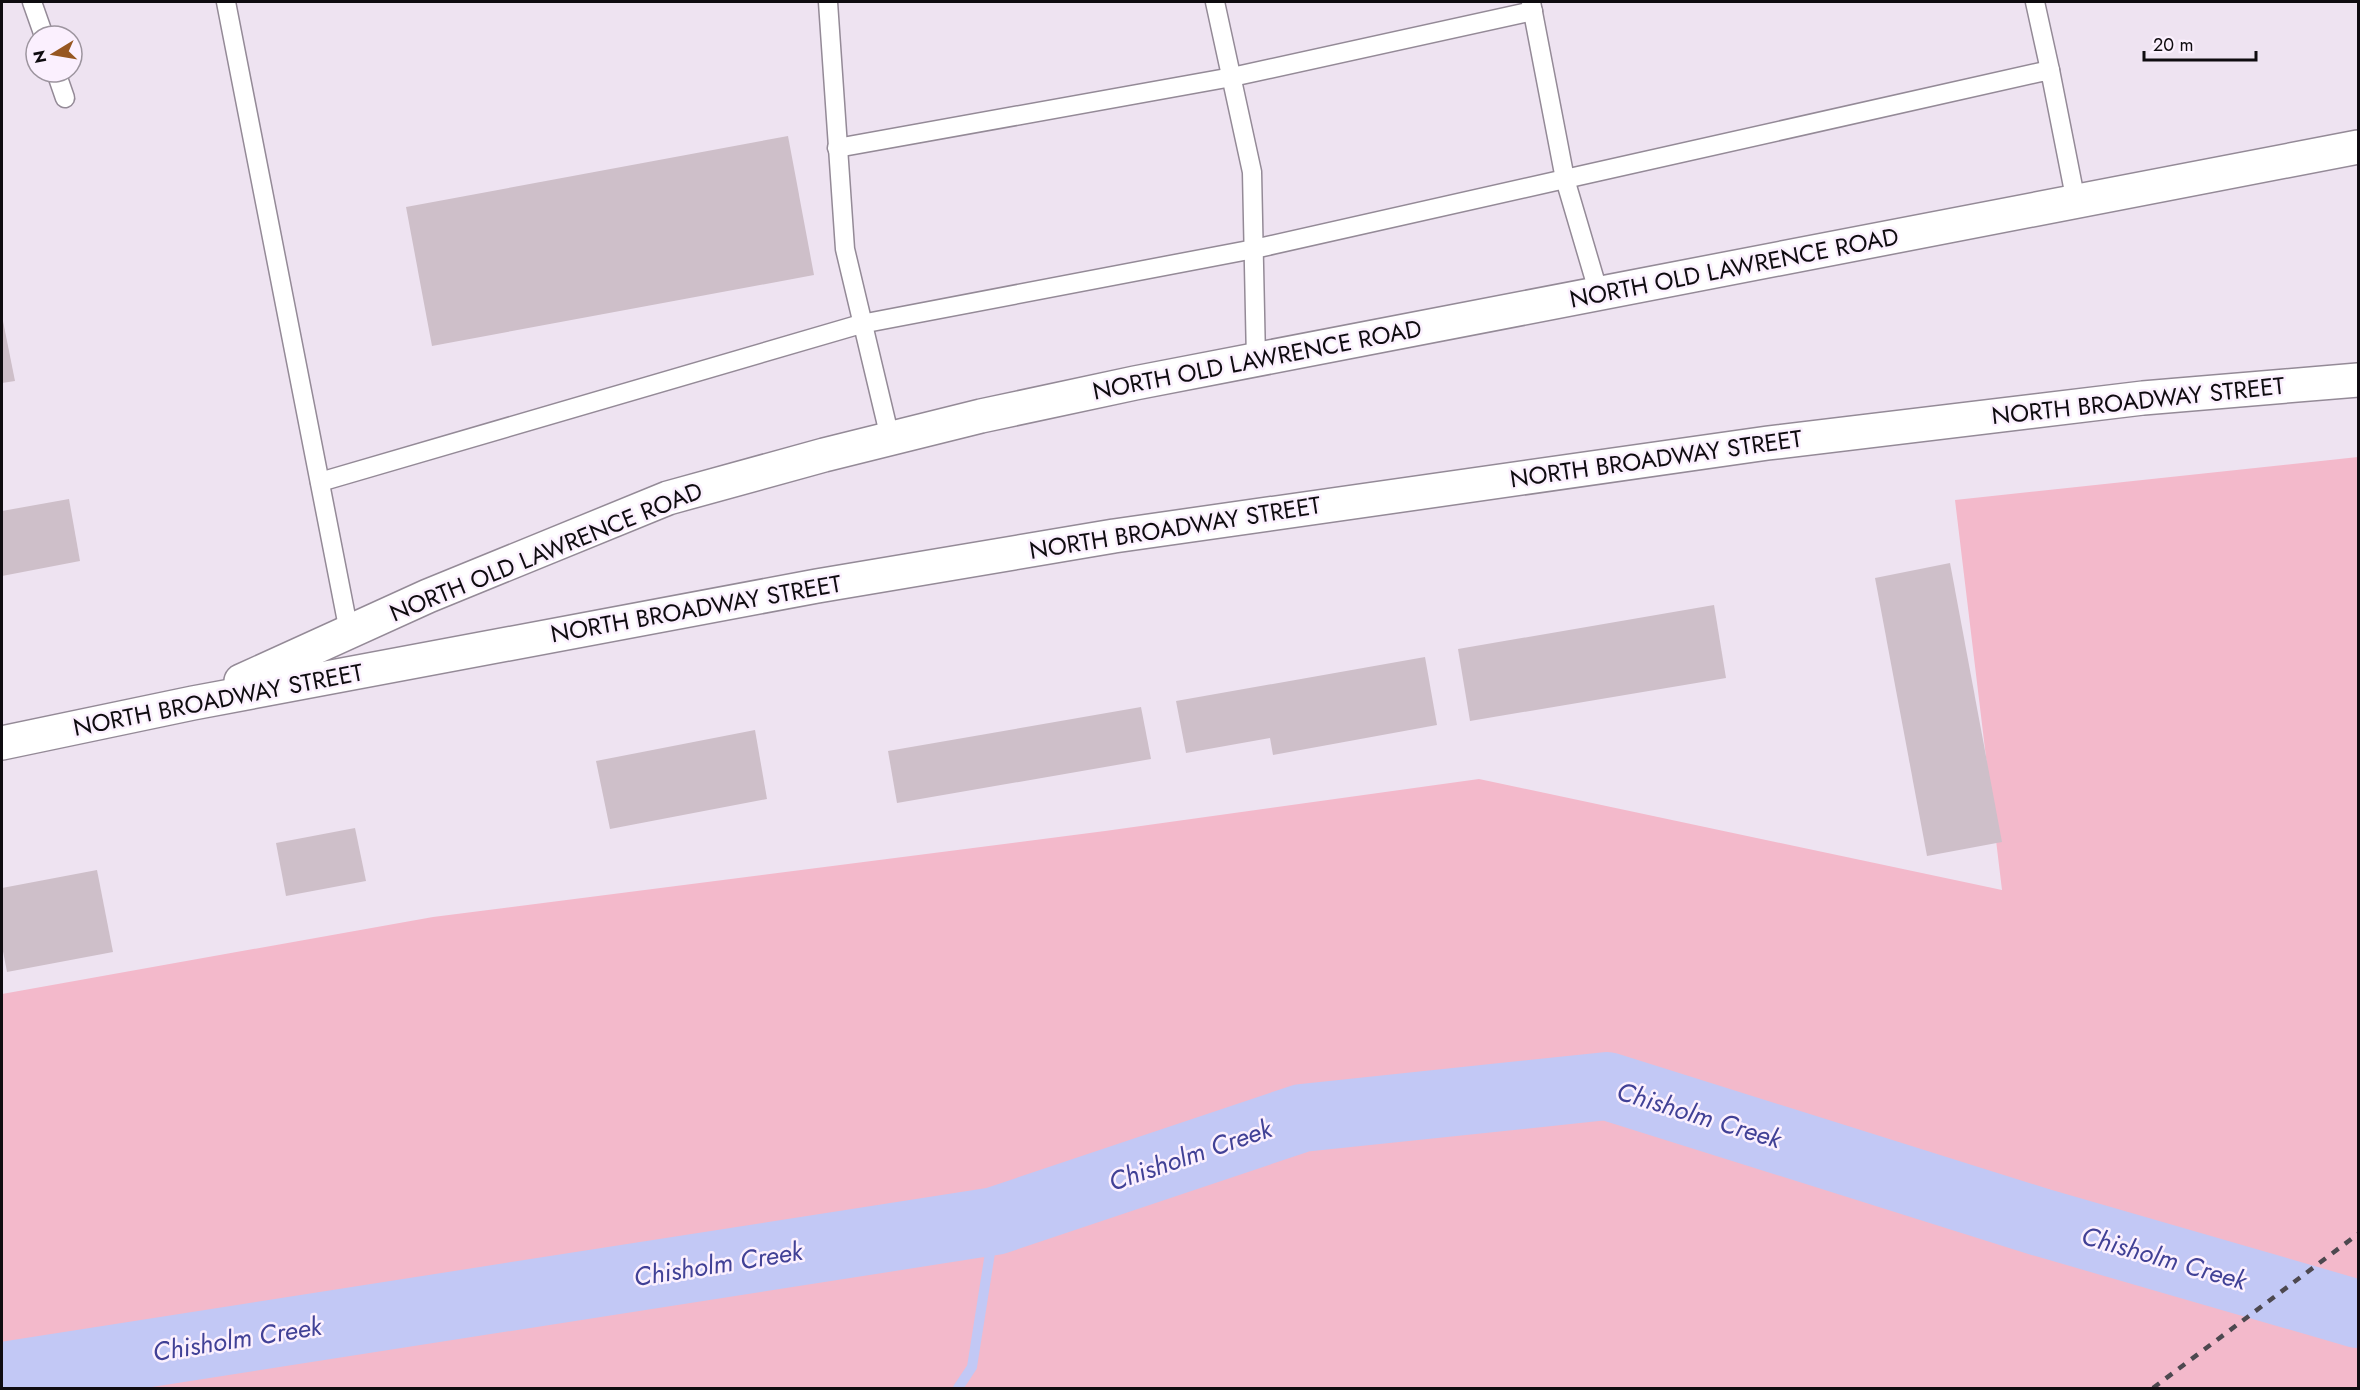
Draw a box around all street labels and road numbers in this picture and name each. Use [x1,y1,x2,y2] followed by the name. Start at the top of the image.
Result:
[1566,218,1901,317] street label: NORTH OLD LAWRENCE ROAD
[1089,310,1424,409] street label: NORTH OLD LAWRENCE ROAD
[1990,368,2286,433] street label: NORTH BROADWAY STREET
[1508,421,1804,496] street label: NORTH BROADWAY STREET
[384,473,707,630] street label: NORTH OLD LAWRENCE ROAD
[1027,487,1323,568] street label: NORTH BROADWAY STREET
[548,566,844,651] street label: NORTH BROADWAY STREET
[70,654,366,745] street label: NORTH BROADWAY STREET

